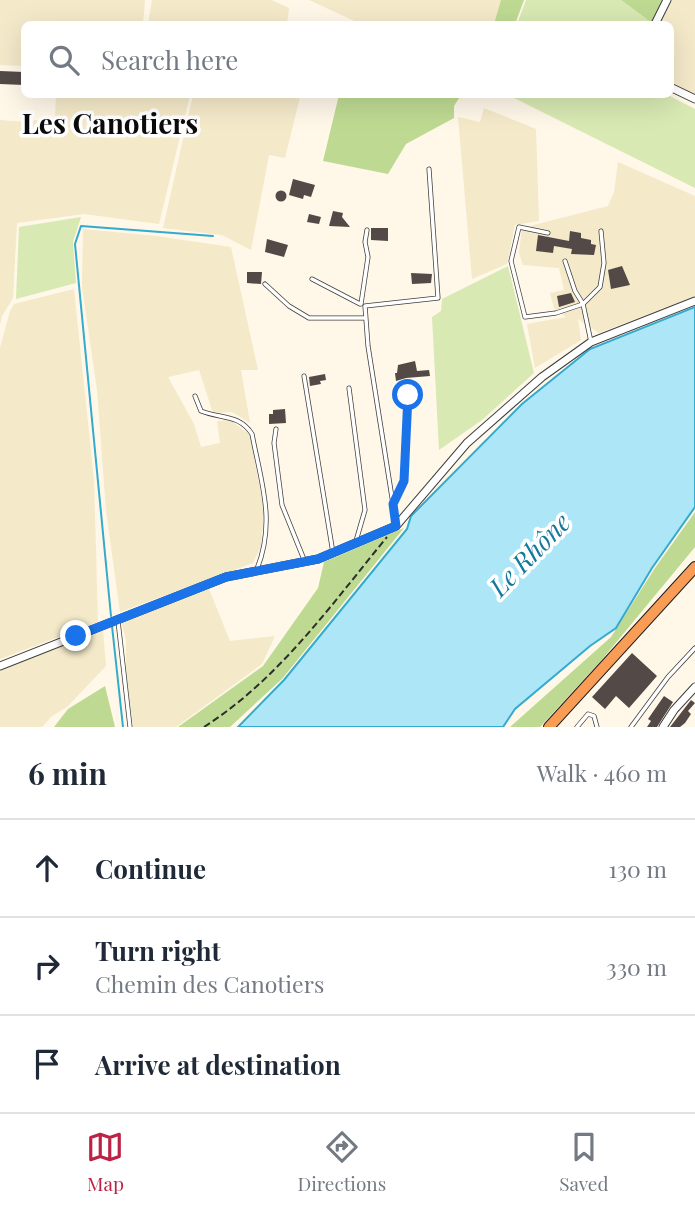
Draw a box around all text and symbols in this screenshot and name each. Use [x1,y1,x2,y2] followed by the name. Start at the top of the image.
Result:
[21,21,674,98] search box
[45,41,83,79] icon: search
[101,42,238,77] text: Search here
[22,104,198,141] district label: Les Canotiers
[392,379,423,410] route start
[480,505,577,604] water label: Le Rhône
[60,620,91,651] route end
[28,753,107,793] text: 6 min
[537,757,667,788] text: Walk · 460 m
[28,849,66,887] icon: ahead
[95,851,206,886] text: Continue
[609,853,667,884] text: 130 m
[95,933,221,968] text: Turn right
[28,947,66,985] icon: right
[606,951,667,982] text: 330 m
[95,968,324,999] text: Chemin des Canotiers
[28,1045,66,1083] icon: arrive
[95,1047,341,1082] text: Arrive at destination
[86,1128,124,1196] tab: Map
[297,1128,386,1196] tab: Directions
[559,1128,609,1196] tab: Saved

